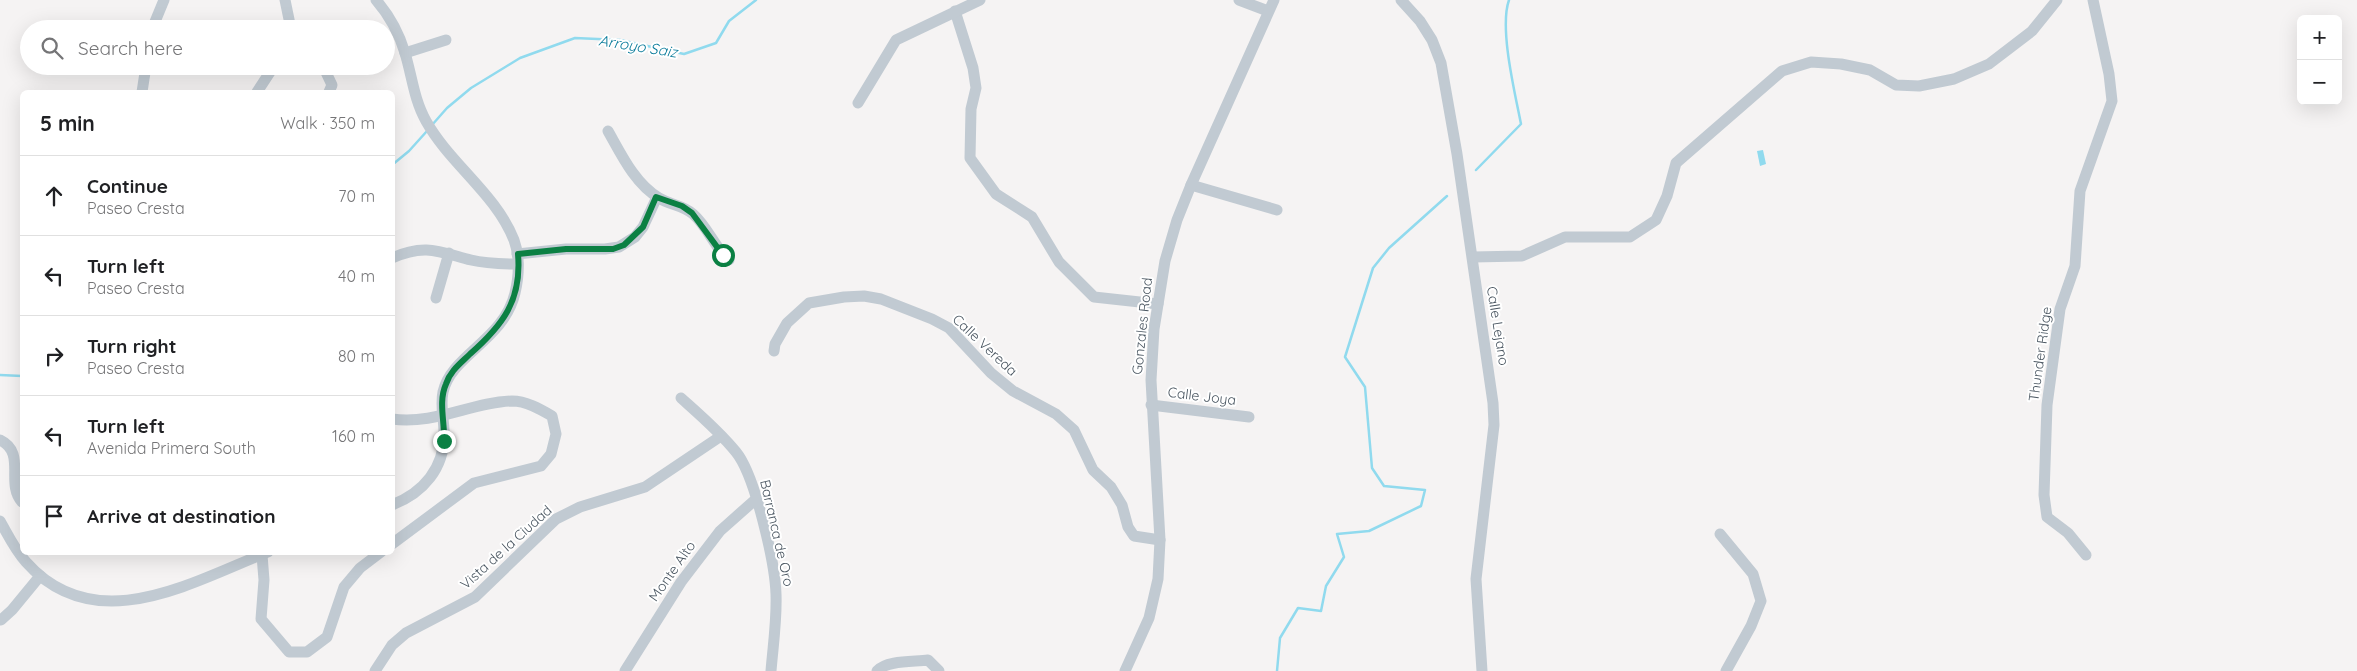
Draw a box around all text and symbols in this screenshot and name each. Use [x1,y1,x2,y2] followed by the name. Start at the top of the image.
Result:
[2297,15,2342,105] map controls
[2297,15,2342,60] button: +
[20,20,395,75] search box
[597,30,681,62] water label: Arroyo Saiz
[38,34,66,62] icon: search
[78,36,183,60] text: Search here
[2297,60,2342,105] button: −
[40,110,95,136] text: 5 min
[280,113,375,133] text: Walk · 350 m
[87,174,168,198] text: Continue
[40,182,68,210] icon: ahead
[338,186,375,206] text: 70 m
[87,198,185,218] text: Paseo Cresta
[712,244,735,267] route start
[87,254,165,278] text: Turn left
[40,262,68,290] icon: left
[338,266,375,286] text: 40 m
[1128,277,1156,375] street label: Gonzales Road
[87,278,185,298] text: Paseo Cresta
[1483,285,1513,367] street label: Calle Lejano
[2024,305,2056,402] street label: Thunder Ridge
[949,310,1021,380] street label: Calle Vereda
[87,334,176,358] text: Turn right
[40,342,68,370] icon: right
[338,346,375,366] text: 80 m
[87,358,185,378] text: Paseo Cresta
[1167,383,1237,409] street label: Calle Joya
[87,414,165,438] text: Turn left
[40,422,68,450] icon: left
[332,426,375,446] text: 160 m
[433,430,456,453] route end
[87,438,256,458] text: Avenida Primera South
[756,478,798,588] street label: Barranca de Oro
[456,501,556,593] street label: Vista de la Ciudad
[40,502,68,530] icon: arrive
[87,504,276,528] text: Arrive at destination
[645,537,699,605] street label: Monte Alto

